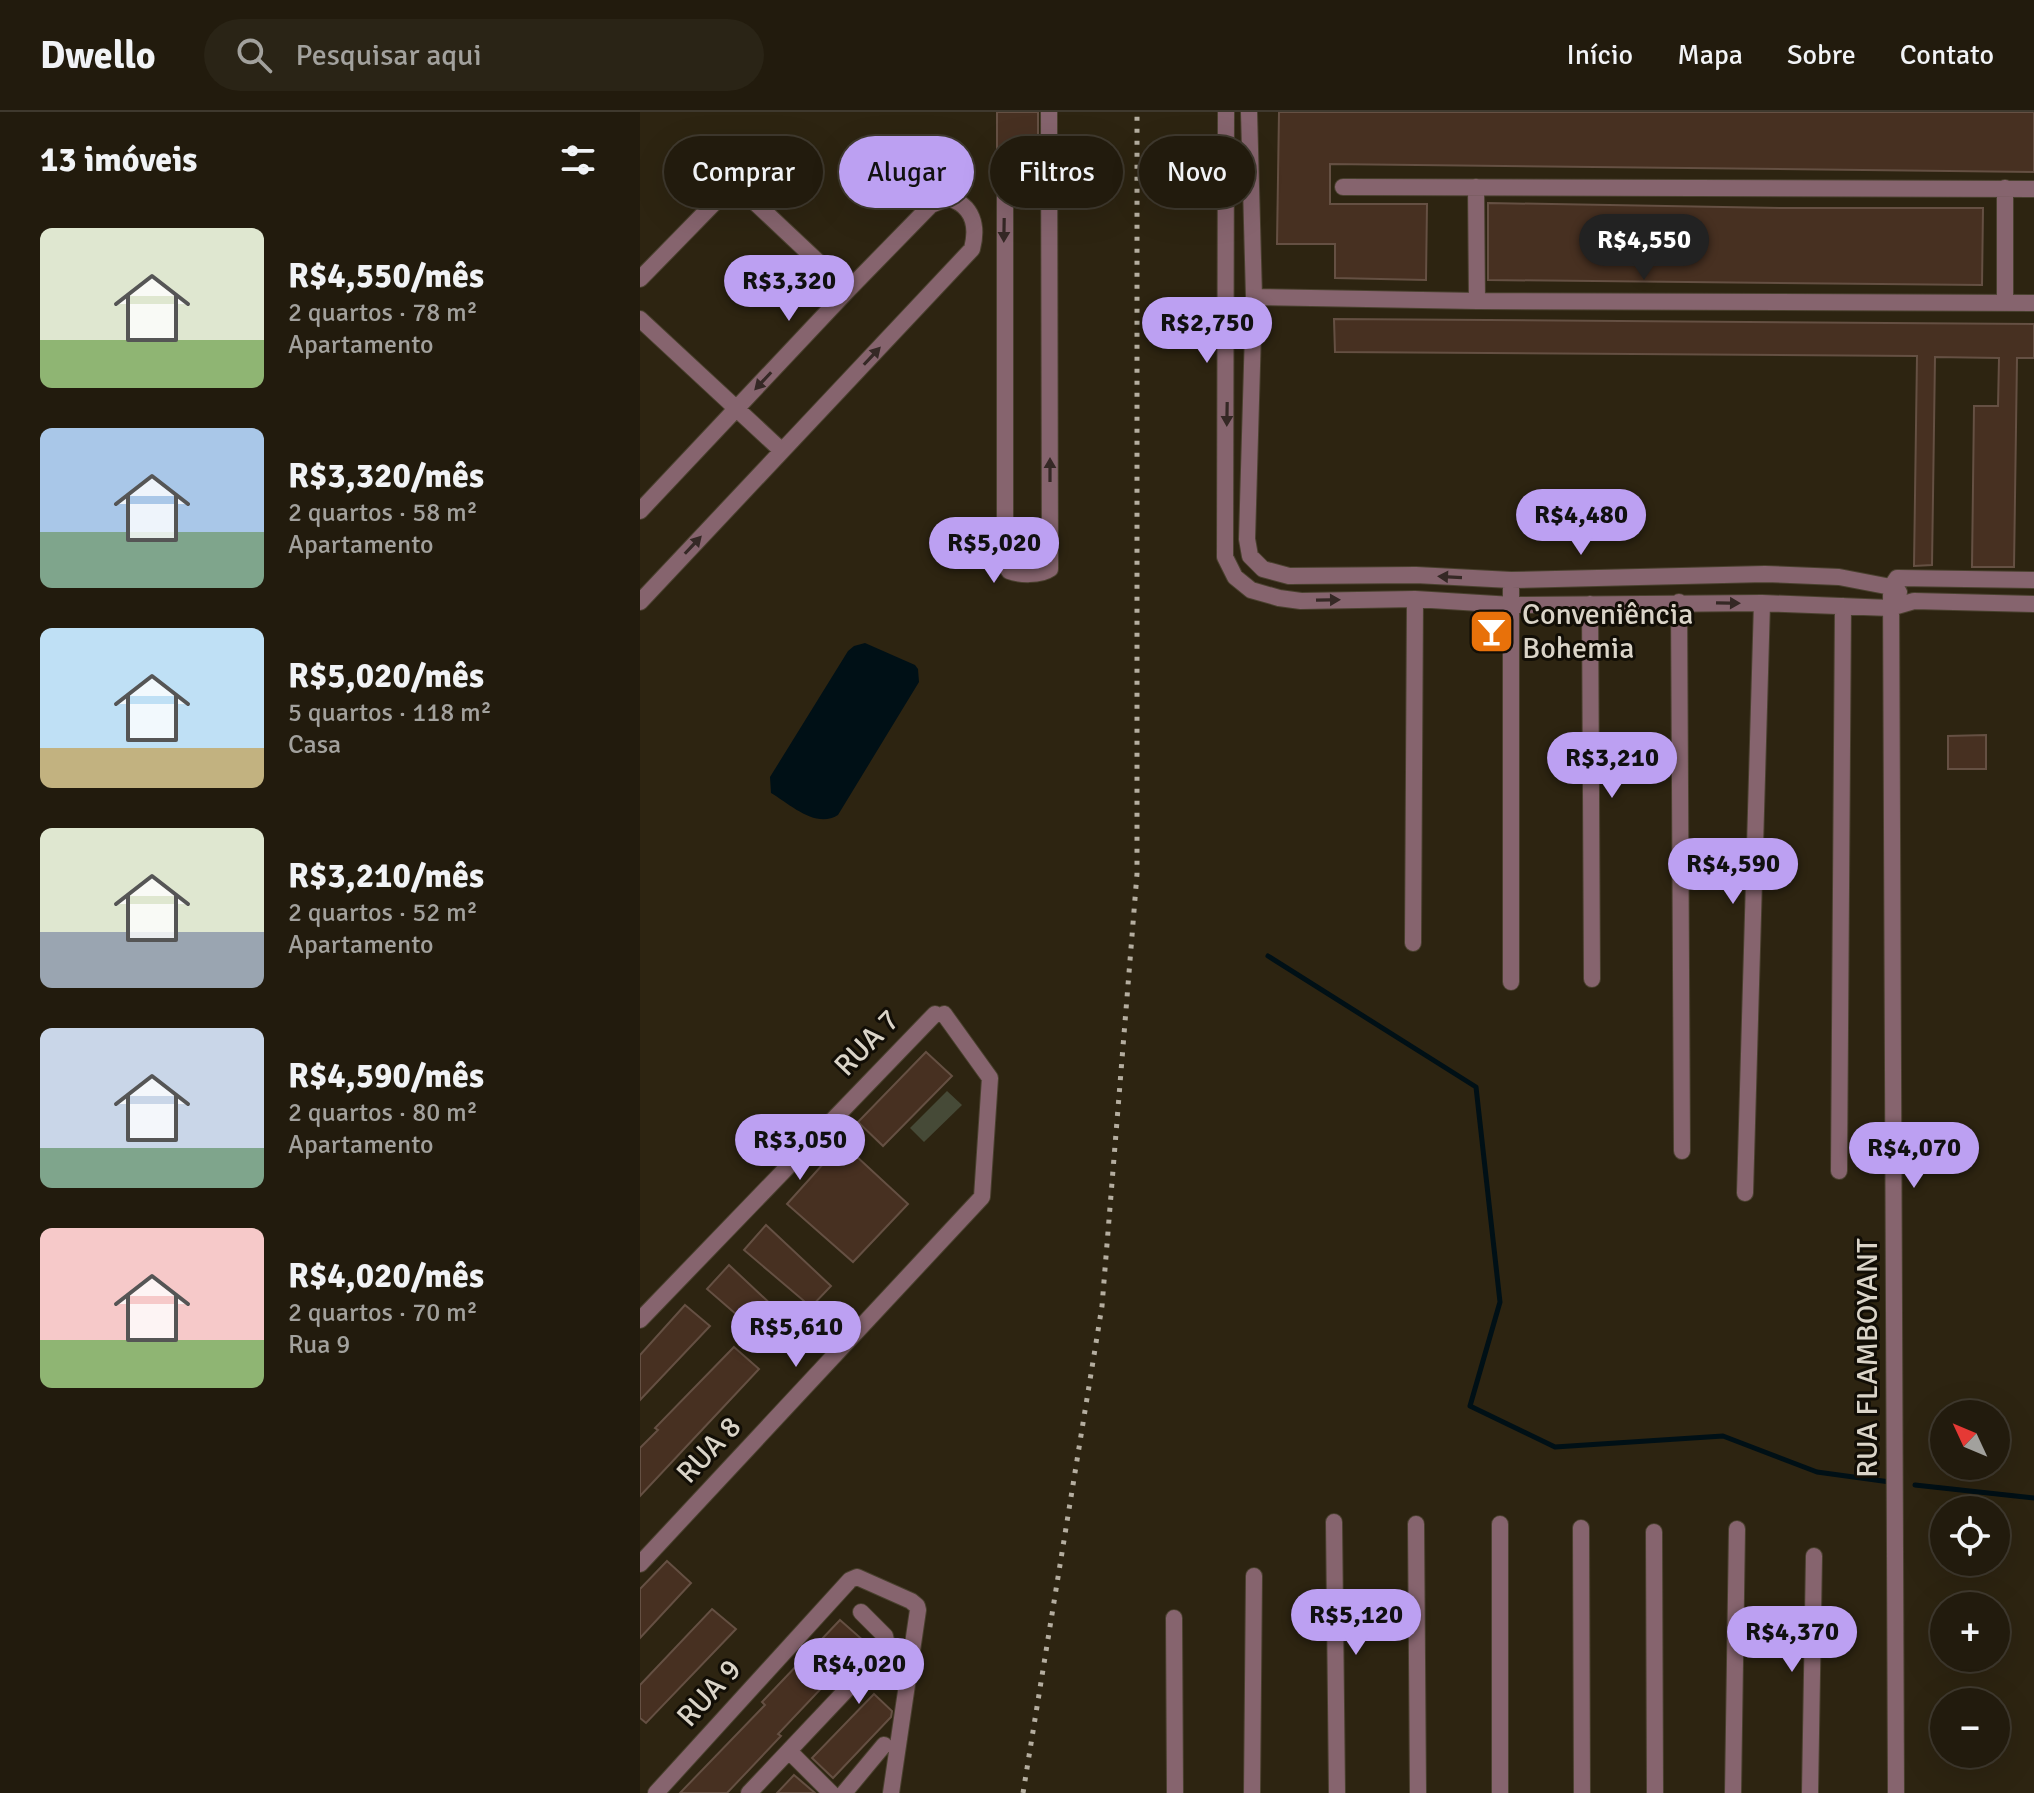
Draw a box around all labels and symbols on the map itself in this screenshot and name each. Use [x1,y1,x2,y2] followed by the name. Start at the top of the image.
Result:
[1570,214,1718,282] pin: R$4,550
[998,218,1011,243] one-way arrow
[715,255,863,323] pin: R$3,320
[1133,297,1281,365] pin: R$2,750
[862,347,880,366] one-way arrow
[755,371,773,390] one-way arrow
[1220,402,1233,427] one-way arrow
[1043,457,1056,482] one-way arrow
[1507,489,1655,557] pin: R$4,480
[920,517,1068,585] pin: R$5,020
[684,536,702,555] one-way arrow
[1437,570,1462,583] one-way arrow
[1316,594,1341,606] one-way arrow
[1522,596,1693,667] place label: Conveniência Bohemia
[1716,597,1741,609] one-way arrow
[1467,607,1515,655] bar icon: Conveniência Bohemia
[1538,732,1686,800] pin: R$3,210
[1659,838,1807,906] pin: R$4,590
[827,1002,907,1084] street label: RUA 7
[726,1114,874,1182] pin: R$3,050
[1840,1122,1988,1190] pin: R$4,070
[1849,1238,1886,1478] street label: RUA FLAMBOYANT
[722,1301,870,1369] pin: R$5,610
[1930,1400,2010,1480] north arrow
[669,1409,749,1491] street label: RUA 8
[1282,1589,1430,1657] pin: R$5,120
[1718,1606,1866,1674] pin: R$4,370
[785,1638,933,1706] pin: R$4,020
[669,1652,749,1734] street label: RUA 9

